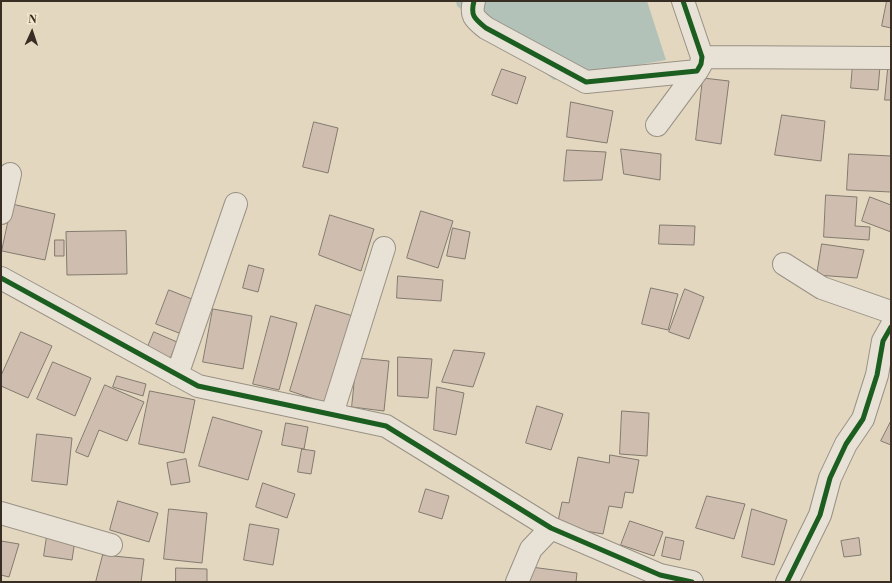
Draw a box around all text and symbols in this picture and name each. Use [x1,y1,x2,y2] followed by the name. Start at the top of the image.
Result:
[12,12,52,52] north arrow
[28,13,37,27] text: N

